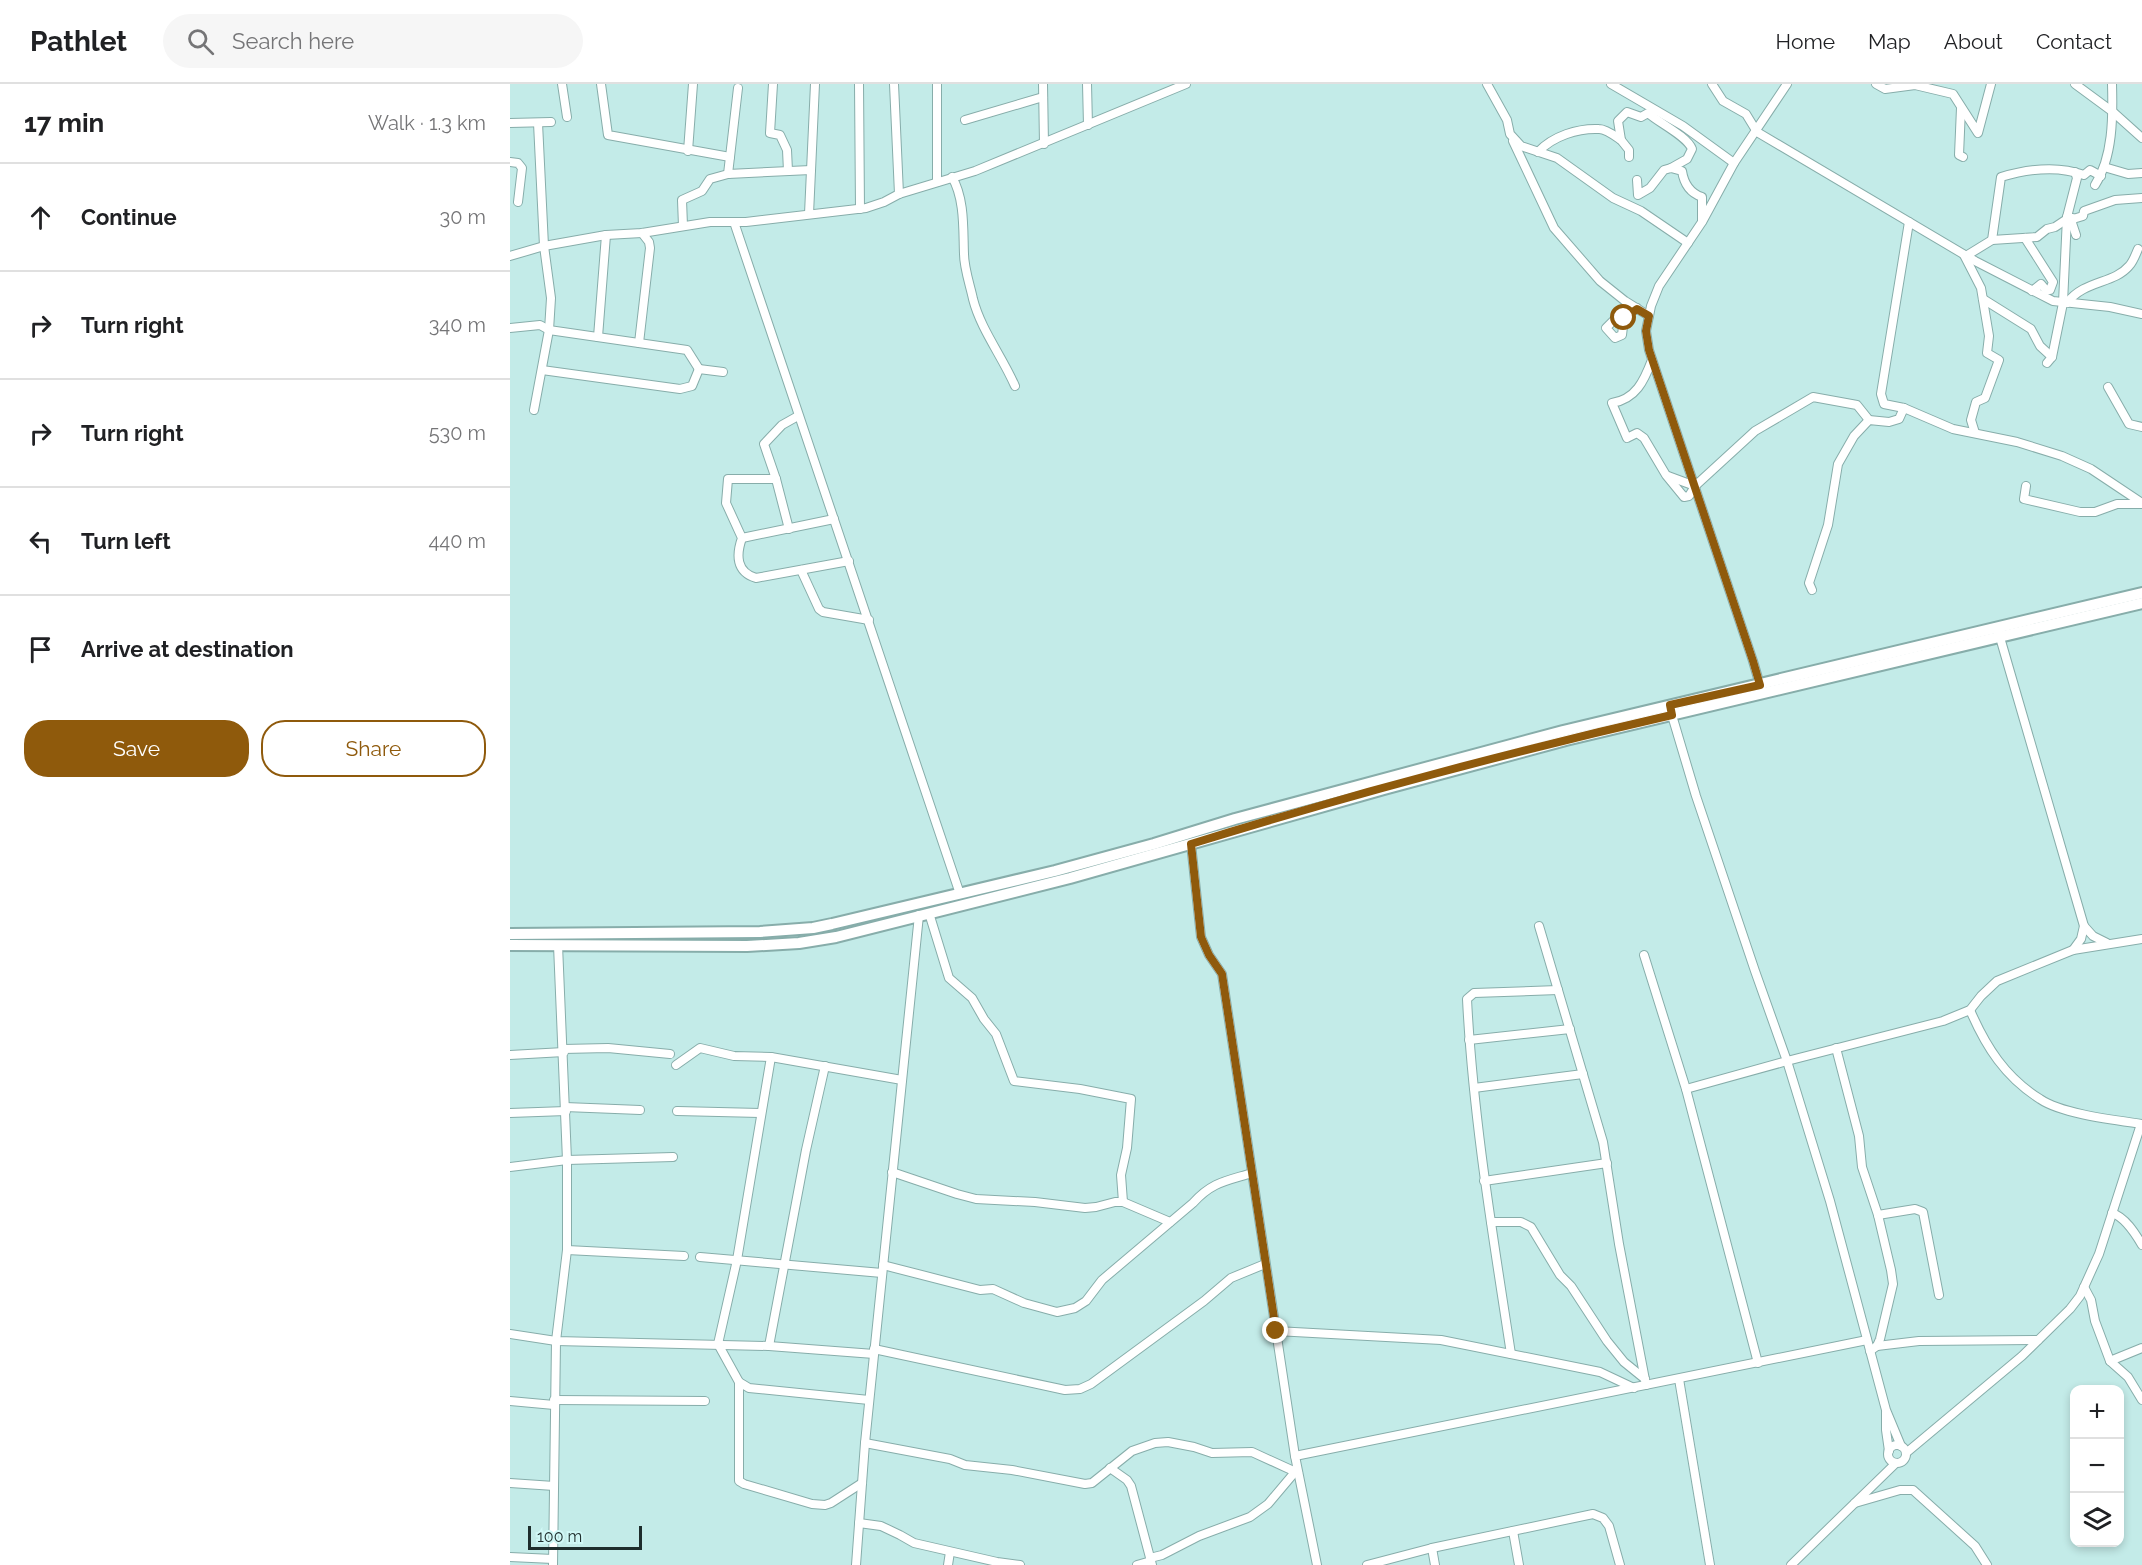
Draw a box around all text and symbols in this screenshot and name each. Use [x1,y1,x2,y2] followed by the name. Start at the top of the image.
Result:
[163,14,583,68] search box
[30,25,127,58] text: Pathlet
[184,25,217,58] icon: search
[232,28,354,54] text: Search here
[1776,29,1835,54] text: Home
[1868,29,1911,54] text: Map
[1944,29,2003,54] text: About
[2036,29,2112,54] text: Contact
[24,108,104,138] text: 17 min
[368,111,486,135] text: Walk · 1.3 km
[24,201,57,234] icon: ahead
[81,204,177,230] text: Continue
[440,205,486,229] text: 30 m
[1610,304,1636,330] route start
[24,309,57,342] icon: right
[81,312,184,338] text: Turn right
[429,313,486,337] text: 340 m
[24,417,57,450] icon: right
[81,420,184,446] text: Turn right
[429,421,486,445] text: 530 m
[24,525,57,558] icon: left
[81,528,171,554] text: Turn left
[428,529,486,553] text: 440 m
[24,633,57,666] icon: arrive
[81,636,294,662] text: Arrive at destination
[24,720,249,777] button: Save
[261,720,486,777] button: Share
[1262,1317,1288,1343] route end
[2070,1385,2124,1547] map controls
[2070,1385,2124,1439] button: +
[2070,1439,2124,1493] button: −
[2070,1493,2124,1547] button: layers
[528,1523,642,1550] scale bar
[537,1527,582,1546] text: 100 m

